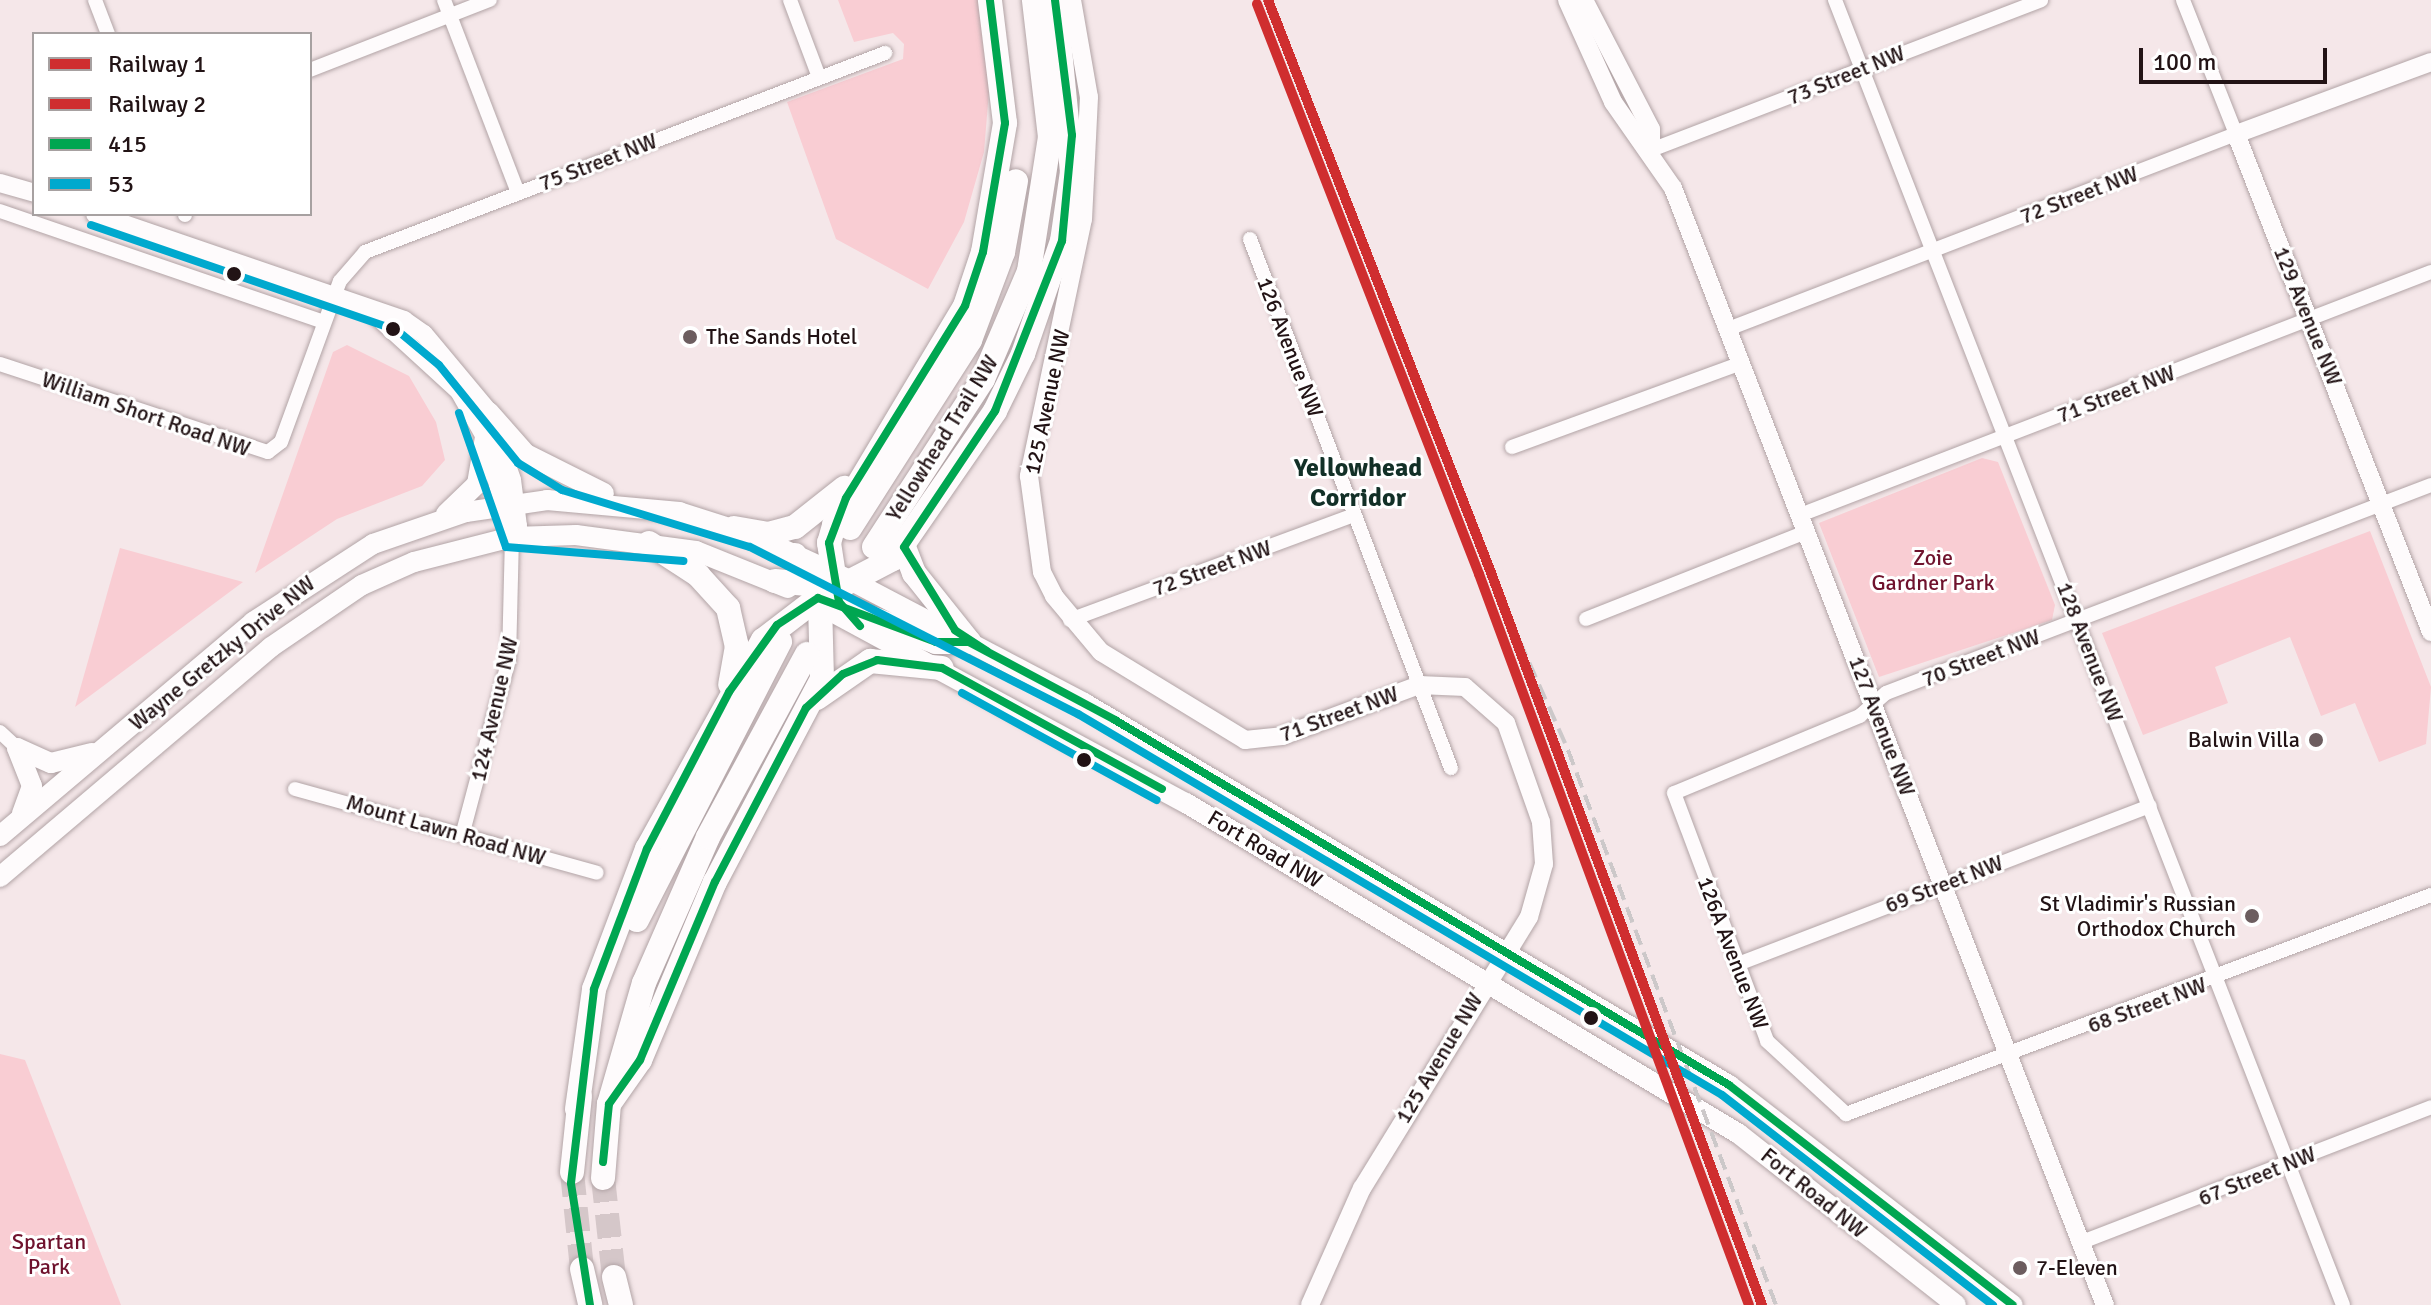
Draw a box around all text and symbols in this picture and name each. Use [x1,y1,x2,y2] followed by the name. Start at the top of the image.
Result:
[32,32,312,216] legend
[2143,32,2331,82] scale bar
[1783,39,1909,111] street label: 73 Street NW
[2153,47,2216,77] text: 100 m
[108,49,206,79] text: Railway 1
[108,89,206,119] text: Railway 2
[535,127,661,197] street label: 75 Street NW
[108,129,147,159] text: 415
[2016,160,2142,230] street label: 72 Street NW
[108,169,134,199] text: 53
[2268,243,2348,389] street label: 129 Avenue NW
[226,266,242,282] unlabelled marker
[1251,273,1329,421] street label: 126 Avenue NW
[385,321,401,337] unlabelled marker
[706,324,857,350] place label: The Sands Hotel
[1019,327,1075,477] street label: 125 Avenue NW
[681,328,699,346] marker: The Sands Hotel
[880,350,1004,526] street label: Yellowhead Trail NW
[2053,359,2179,429] street label: 71 Street NW
[38,366,254,462] street label: William Short Road NW
[1294,453,1422,514] district label: Yellowhead Corridor
[1149,534,1275,602] street label: 72 Street NW
[1871,544,1995,596] park label: Zoie Gardner Park
[124,570,320,736] street label: Wayne Gretzky Drive NW
[2051,578,2129,726] street label: 128 Avenue NW
[1918,623,2044,693] street label: 70 Street NW
[465,634,523,784] street label: 124 Avenue NW
[1843,652,1921,800] street label: 127 Avenue NW
[1276,680,1402,748] street label: 71 Street NW
[2188,727,2300,753] place label: Balwin Villa
[2307,731,2325,749] marker: Balwin Villa
[1076,752,1092,768] unlabelled marker
[343,789,549,871] street label: Mount Lawn Road NW
[1203,804,1327,894] street label: Fort Road NW
[1881,849,2007,919] street label: 69 Street NW
[1692,873,1774,1033] street label: 126A Avenue NW
[2040,890,2236,942] place label: St Vladimir's Russian Orthodox Church
[2243,907,2261,925] marker: St Vladimir's Russian Orthodox Church
[2084,971,2210,1039] street label: 68 Street NW
[1390,988,1488,1128] street label: 125 Avenue NW
[1583,1010,1599,1026] unlabelled marker
[2194,1140,2320,1212] street label: 67 Street NW
[1756,1142,1872,1244] street label: Fort Road NW
[12,1228,86,1280] park label: Spartan Park
[2036,1255,2118,1281] place label: 7-Eleven
[2011,1259,2029,1277] marker: 7-Eleven

